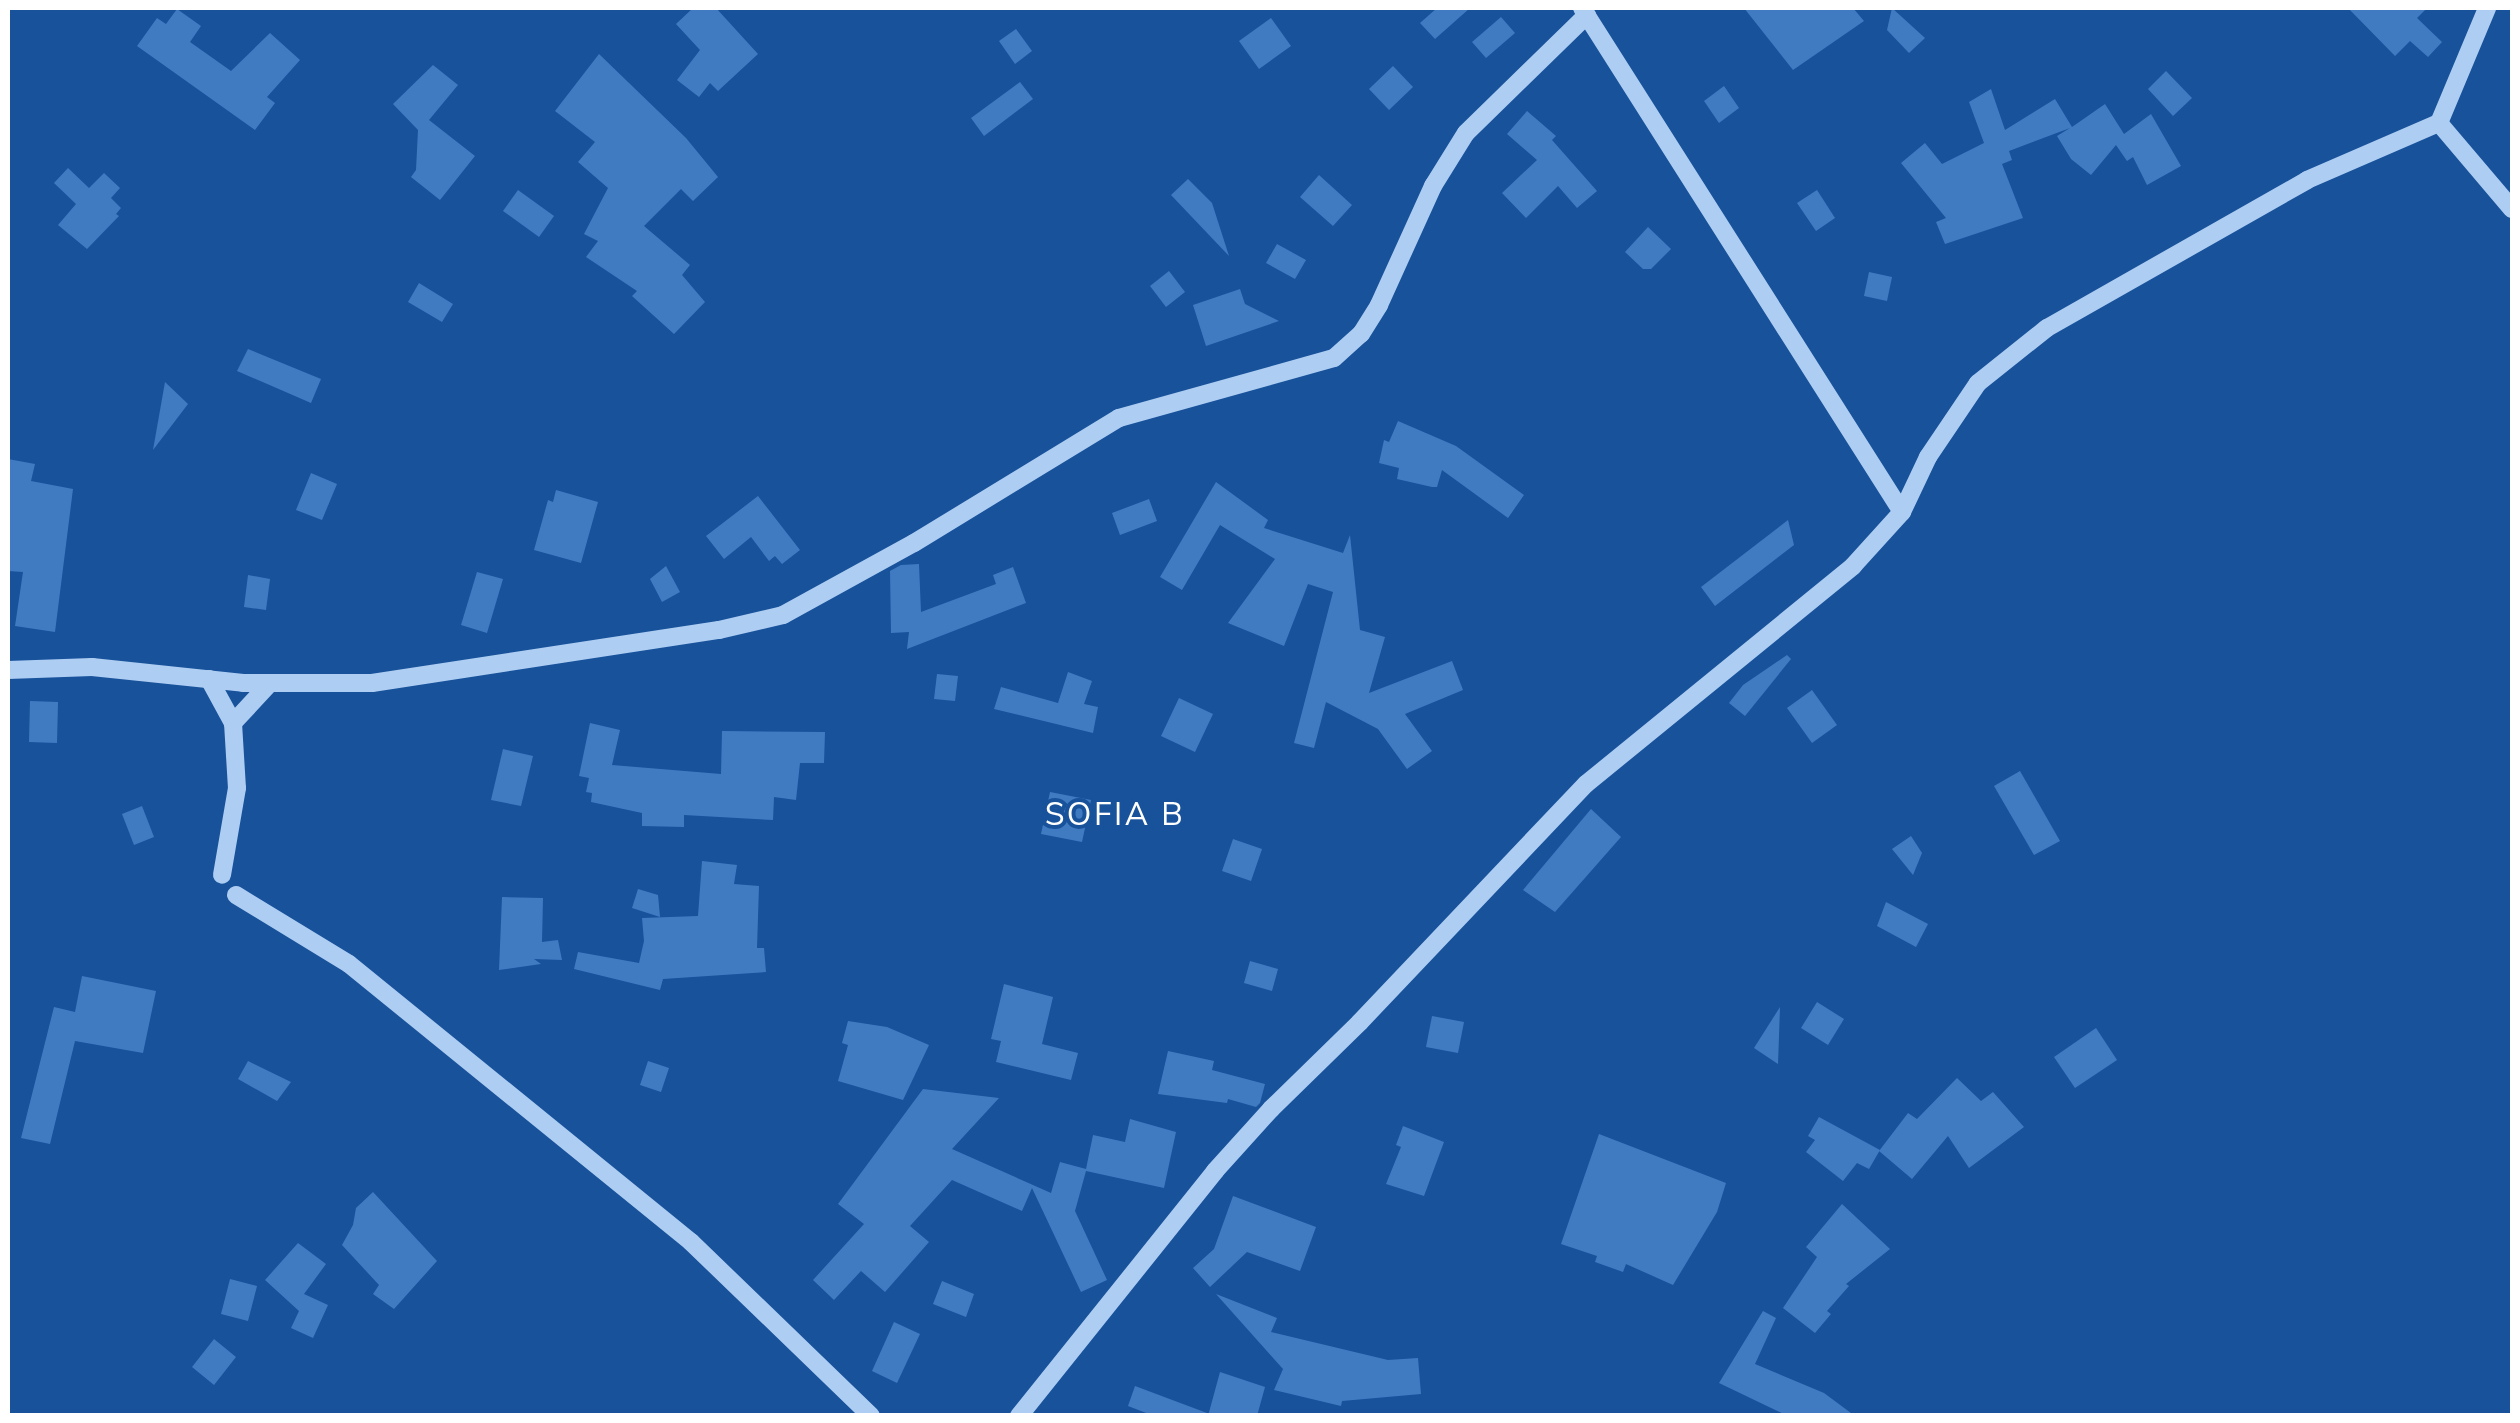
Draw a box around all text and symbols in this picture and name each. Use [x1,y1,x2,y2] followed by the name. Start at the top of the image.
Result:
[1045,796,1185,834] district label: SOFIA B

